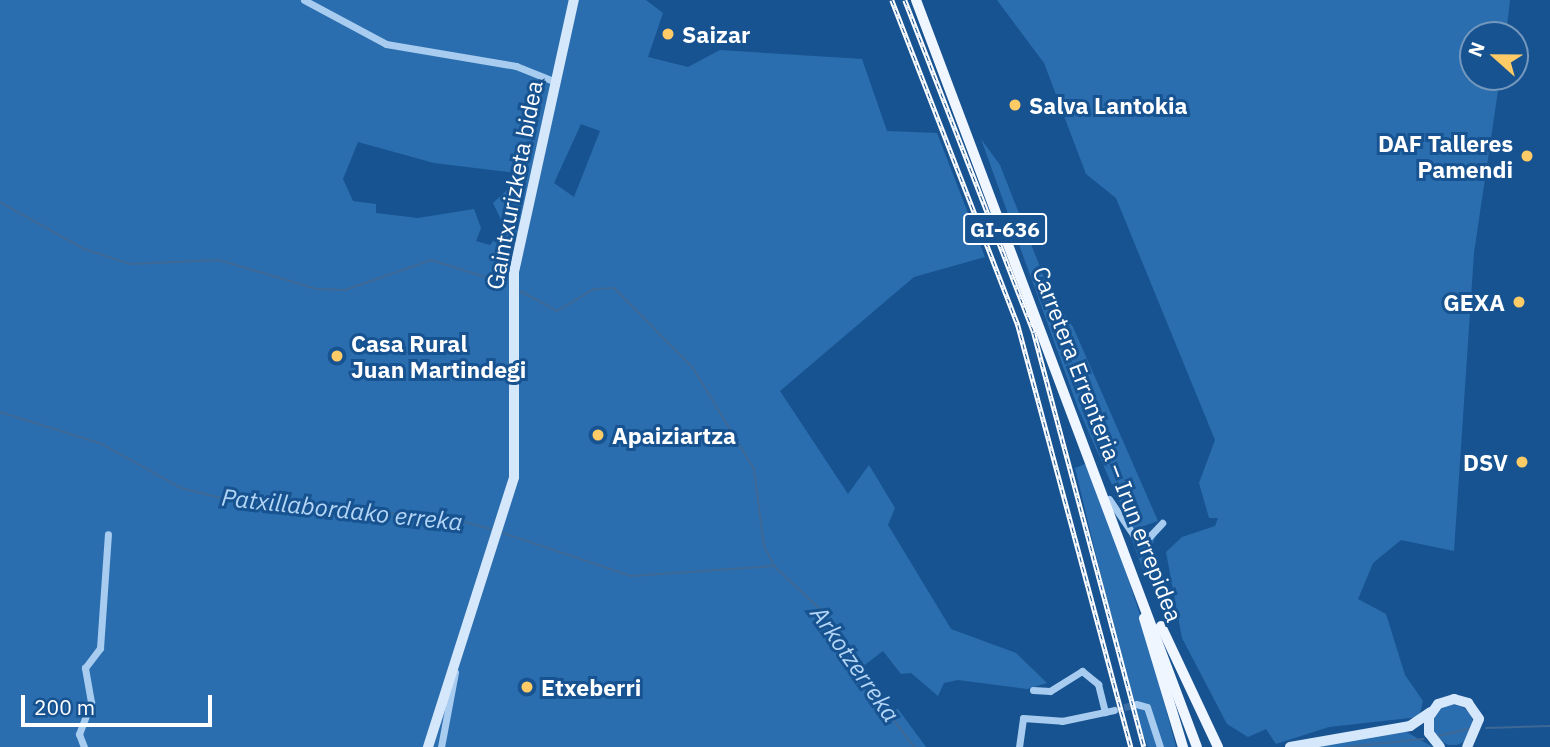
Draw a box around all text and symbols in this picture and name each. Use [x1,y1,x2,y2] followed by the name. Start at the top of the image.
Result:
[682,20,750,48] place label: Saizar
[1459,21,1529,91] north arrow
[660,26,676,42] marker: Saizar
[1463,38,1490,60] text: N
[480,78,548,292] street label: Gaintxurizketa bidea
[1029,91,1188,119] place label: Salva Lantokia
[1007,97,1023,113] marker: Salva Lantokia
[1378,129,1513,183] place label: DAF Talleres Pamendi
[1519,148,1535,164] marker: DAF Talleres Pamendi
[963,212,1047,246] road number: GI-636
[1027,262,1189,626] street label: Carretera Errenteria – Irun errepidea
[1443,288,1505,316] place label: GEXA
[1511,294,1527,310] marker: GEXA
[351,329,526,383] place label: Casa Rural Juan Martindegi
[329,348,345,364] marker: Casa Rural Juan Martindegi
[612,421,736,449] place label: Apaiziartza
[590,427,606,443] marker: Apaiziartza
[1463,448,1508,476] place label: DSV
[1514,454,1530,470] marker: DSV
[220,483,464,537] water label: Patxillabordako erreka
[805,601,905,727] water label: Arkotzerreka
[541,673,641,701] place label: Etxeberri
[519,679,535,695] marker: Etxeberri
[24,680,215,724] scale bar
[34,693,95,721] text: 200 m

